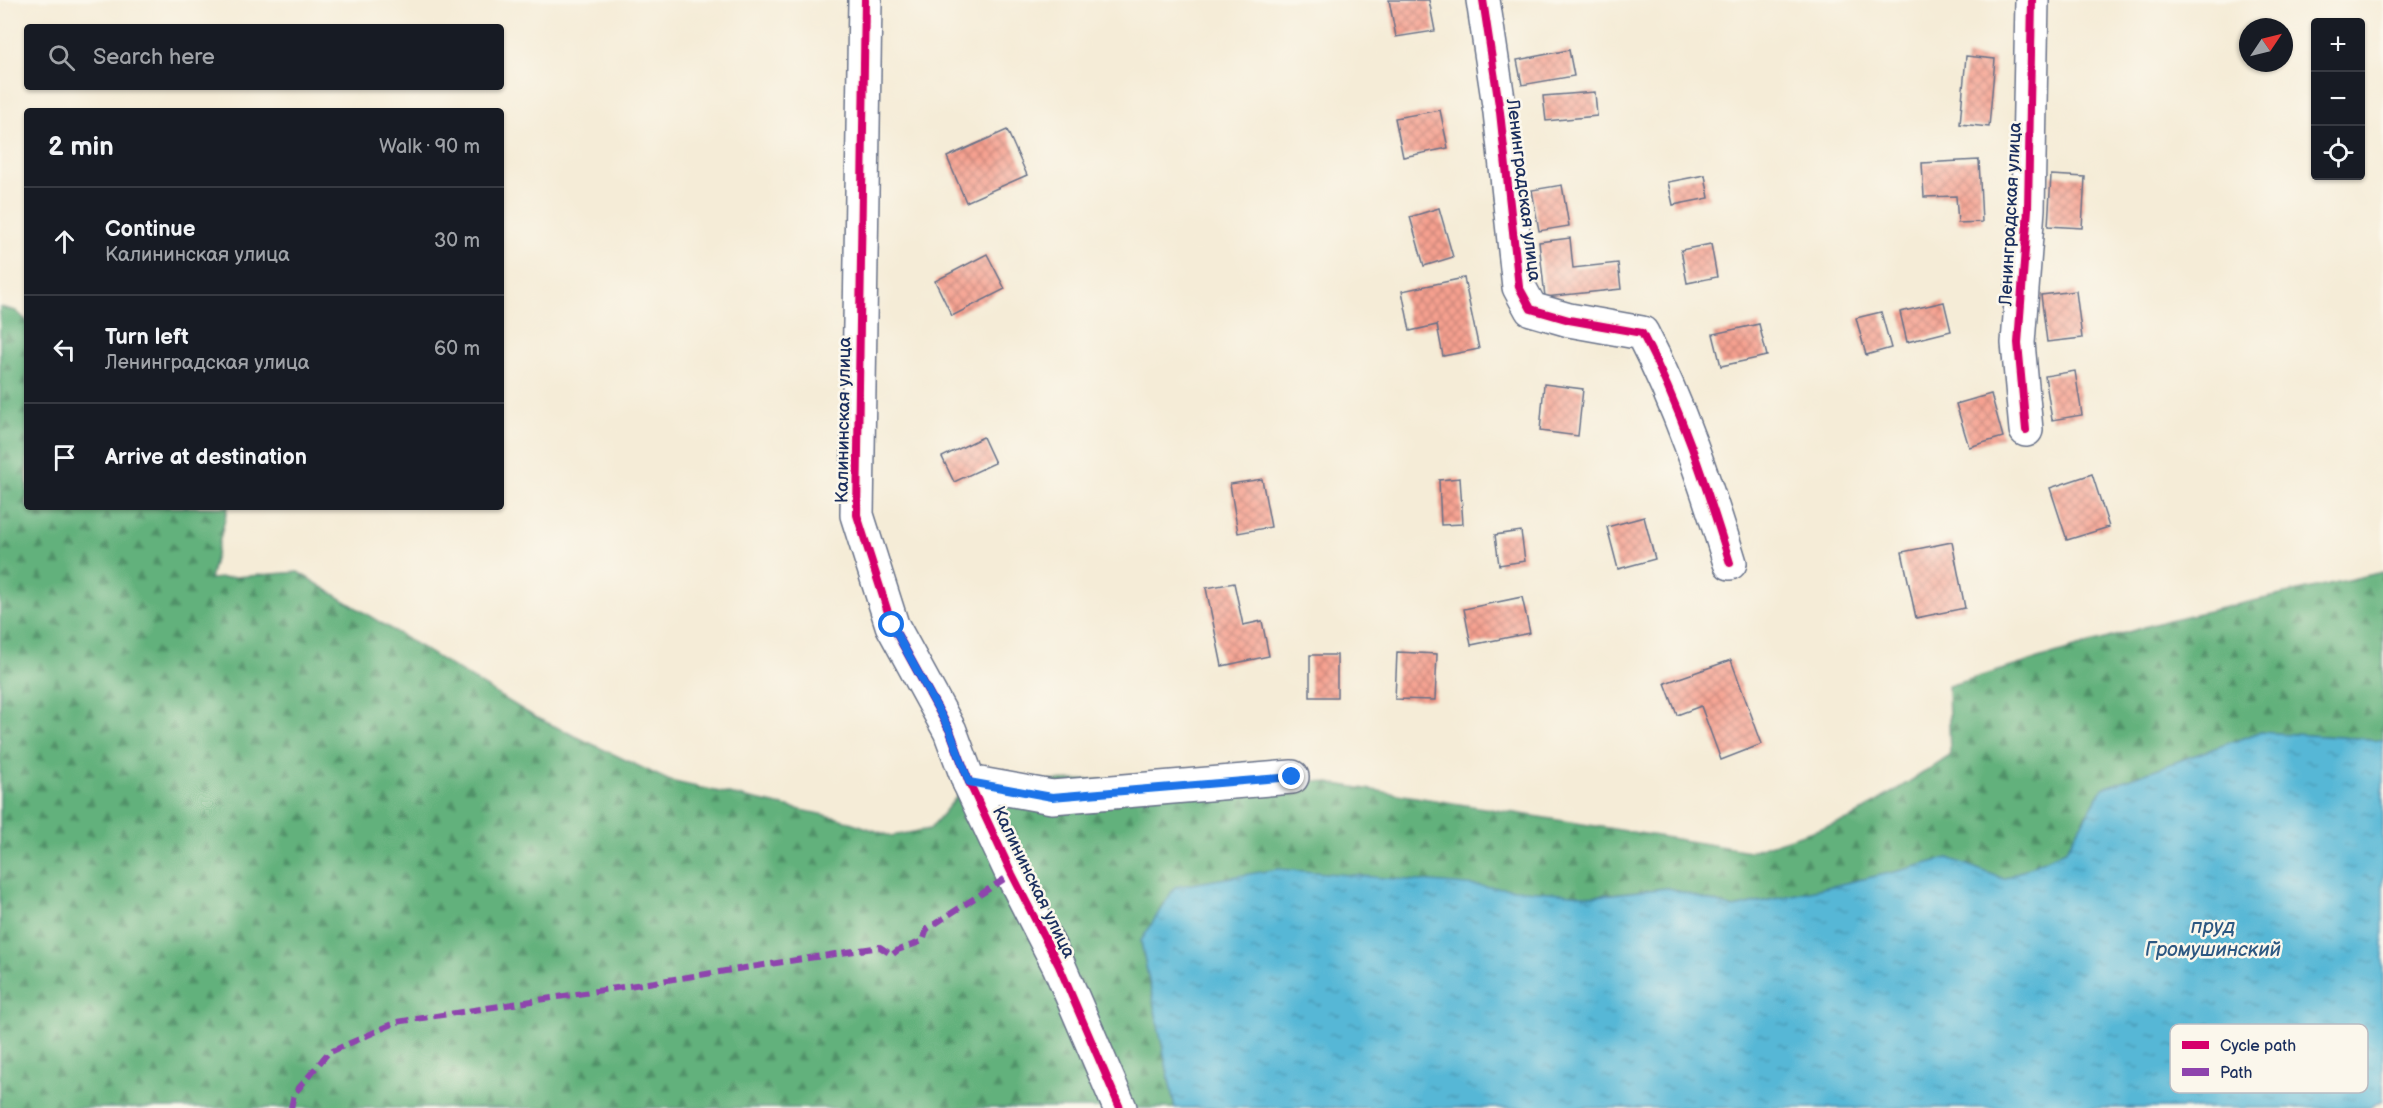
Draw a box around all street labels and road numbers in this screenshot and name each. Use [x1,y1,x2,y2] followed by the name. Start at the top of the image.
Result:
[1502,96,1545,283] street label: Ленинградская улица
[1995,121,2026,307] street label: Ленинградская улица
[832,336,855,503] street label: Калининская улица
[988,803,1080,962] street label: Калининская улица

